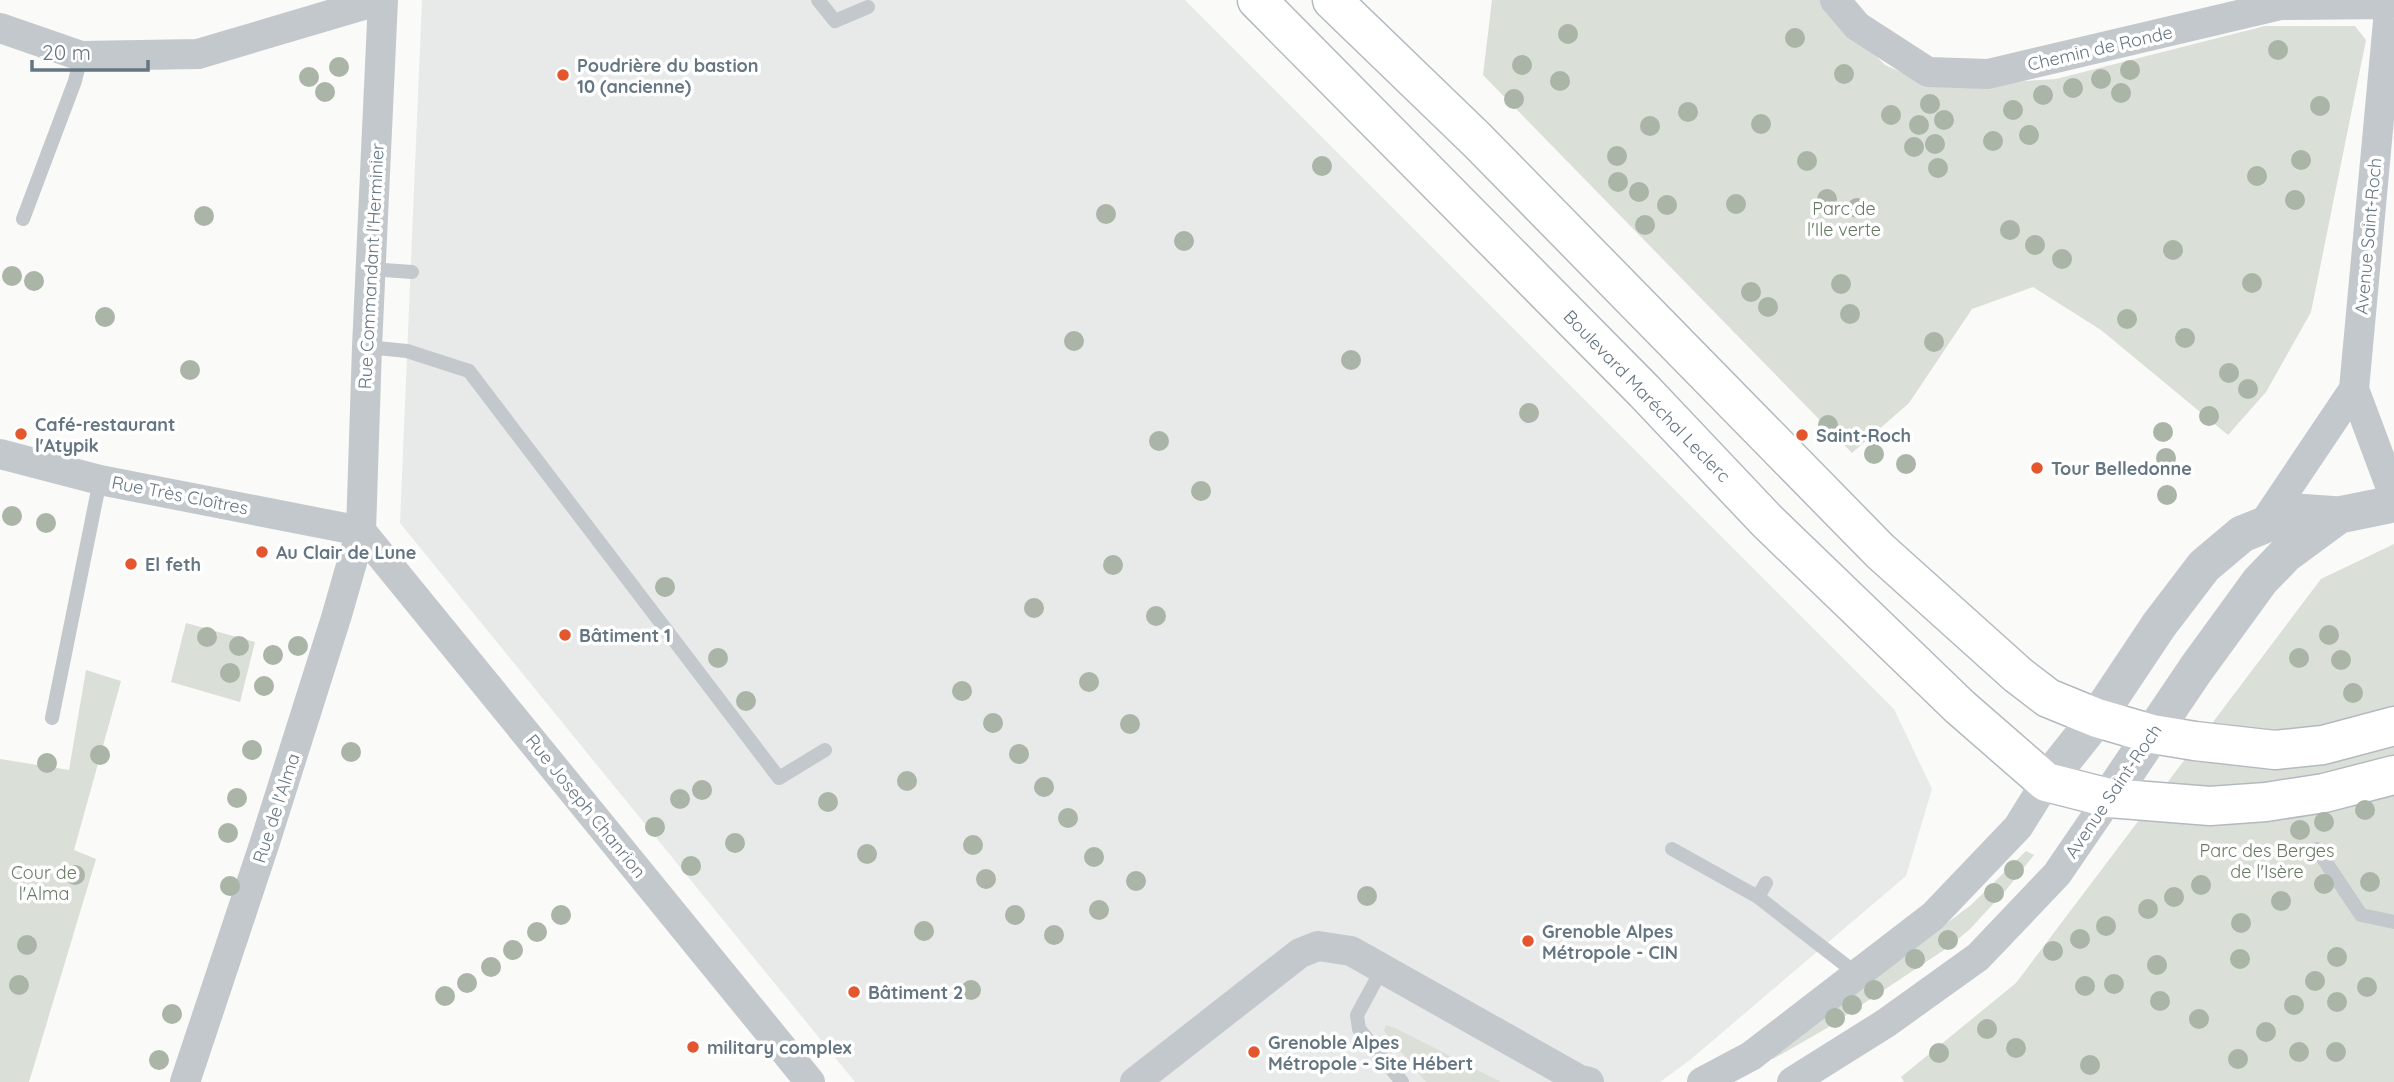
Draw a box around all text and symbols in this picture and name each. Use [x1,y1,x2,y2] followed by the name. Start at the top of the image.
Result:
[2025,20,2175,76] street label: Chemin de Ronde
[32,28,147,72] scale bar
[42,39,91,65] text: 20 m
[577,54,759,98] place label: Poudrière du bastion 10 (ancienne)
[555,67,571,83] marker: Poudrière du bastion 10 (ancienne)
[353,142,389,390] street label: Rue Commandant l'Herminier
[2350,157,2386,315] street label: Avenue Saint-Roch
[1807,197,1881,241] park label: Parc de l'Ile verte
[1559,305,1735,487] street label: Boulevard Maréchal Leclerc
[35,413,175,457] place label: Café-restaurant l'Atypik
[1816,424,1911,447] place label: Saint-Roch
[13,426,29,442] marker: Café-restaurant l'Atypik
[1794,427,1810,443] marker: Saint-Roch
[2051,457,2192,480] place label: Tour Belledonne
[2029,460,2045,476] marker: Tour Belledonne
[110,470,250,520] street label: Rue Très Cloîtres
[276,541,416,564] place label: Au Clair de Lune
[254,544,270,560] marker: Au Clair de Lune
[145,553,201,576] place label: El feth
[123,556,139,572] marker: El feth
[579,624,671,647] place label: Bâtiment 1
[557,627,573,643] marker: Bâtiment 1
[2059,719,2167,863] street label: Avenue Saint-Roch
[521,729,651,883] street label: Rue Joseph Chanrion
[247,750,305,866] street label: Rue de l'Alma
[2200,839,2334,883] park label: Parc des Berges de l'Isère
[11,861,77,905] park label: Cour de l'Alma
[1542,920,1678,964] place label: Grenoble Alpes Métropole - CIN
[1520,933,1536,949] marker: Grenoble Alpes Métropole - CIN
[868,981,963,1004] place label: Bâtiment 2
[846,984,862,1000] marker: Bâtiment 2
[1268,1031,1473,1075] place label: Grenoble Alpes Métropole - Site Hébert
[707,1036,852,1059] place label: military complex
[685,1039,701,1055] marker: military complex
[1246,1044,1262,1060] marker: Grenoble Alpes Métropole - Site Hébert

